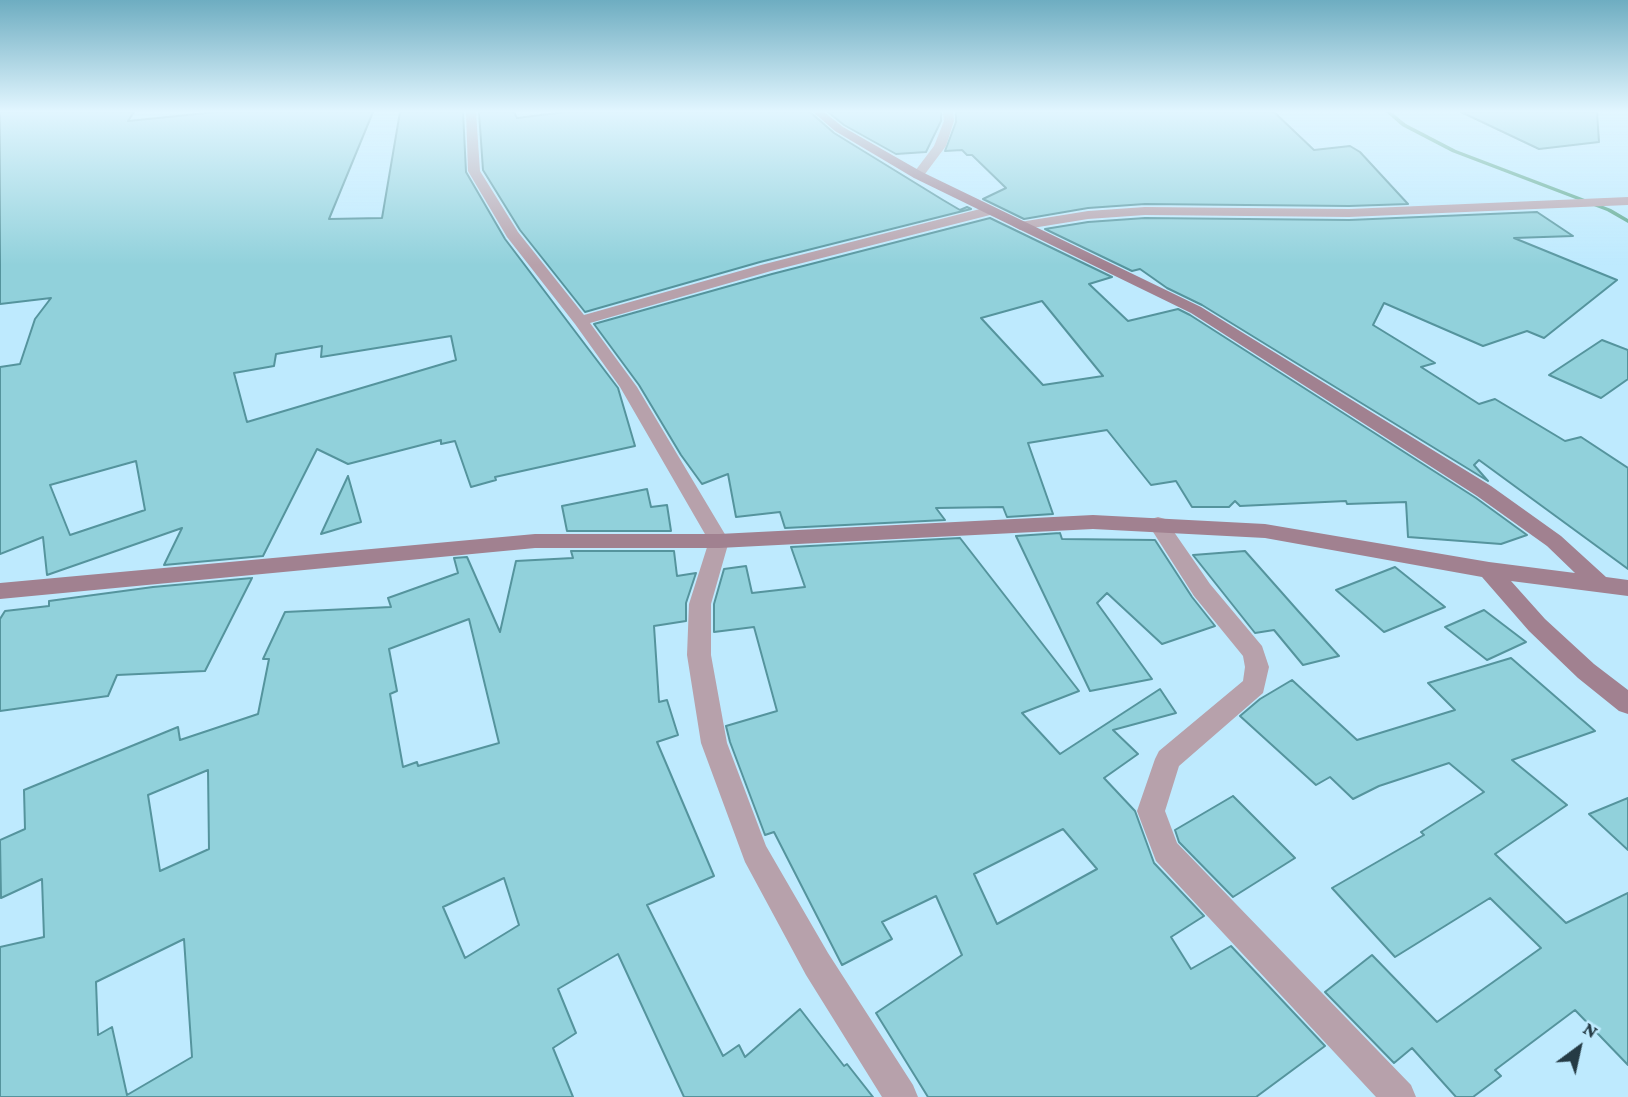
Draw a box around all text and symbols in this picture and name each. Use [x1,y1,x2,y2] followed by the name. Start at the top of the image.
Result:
[1544,1013,1614,1083] north arrow
[1580,1018,1602,1042] text: N

